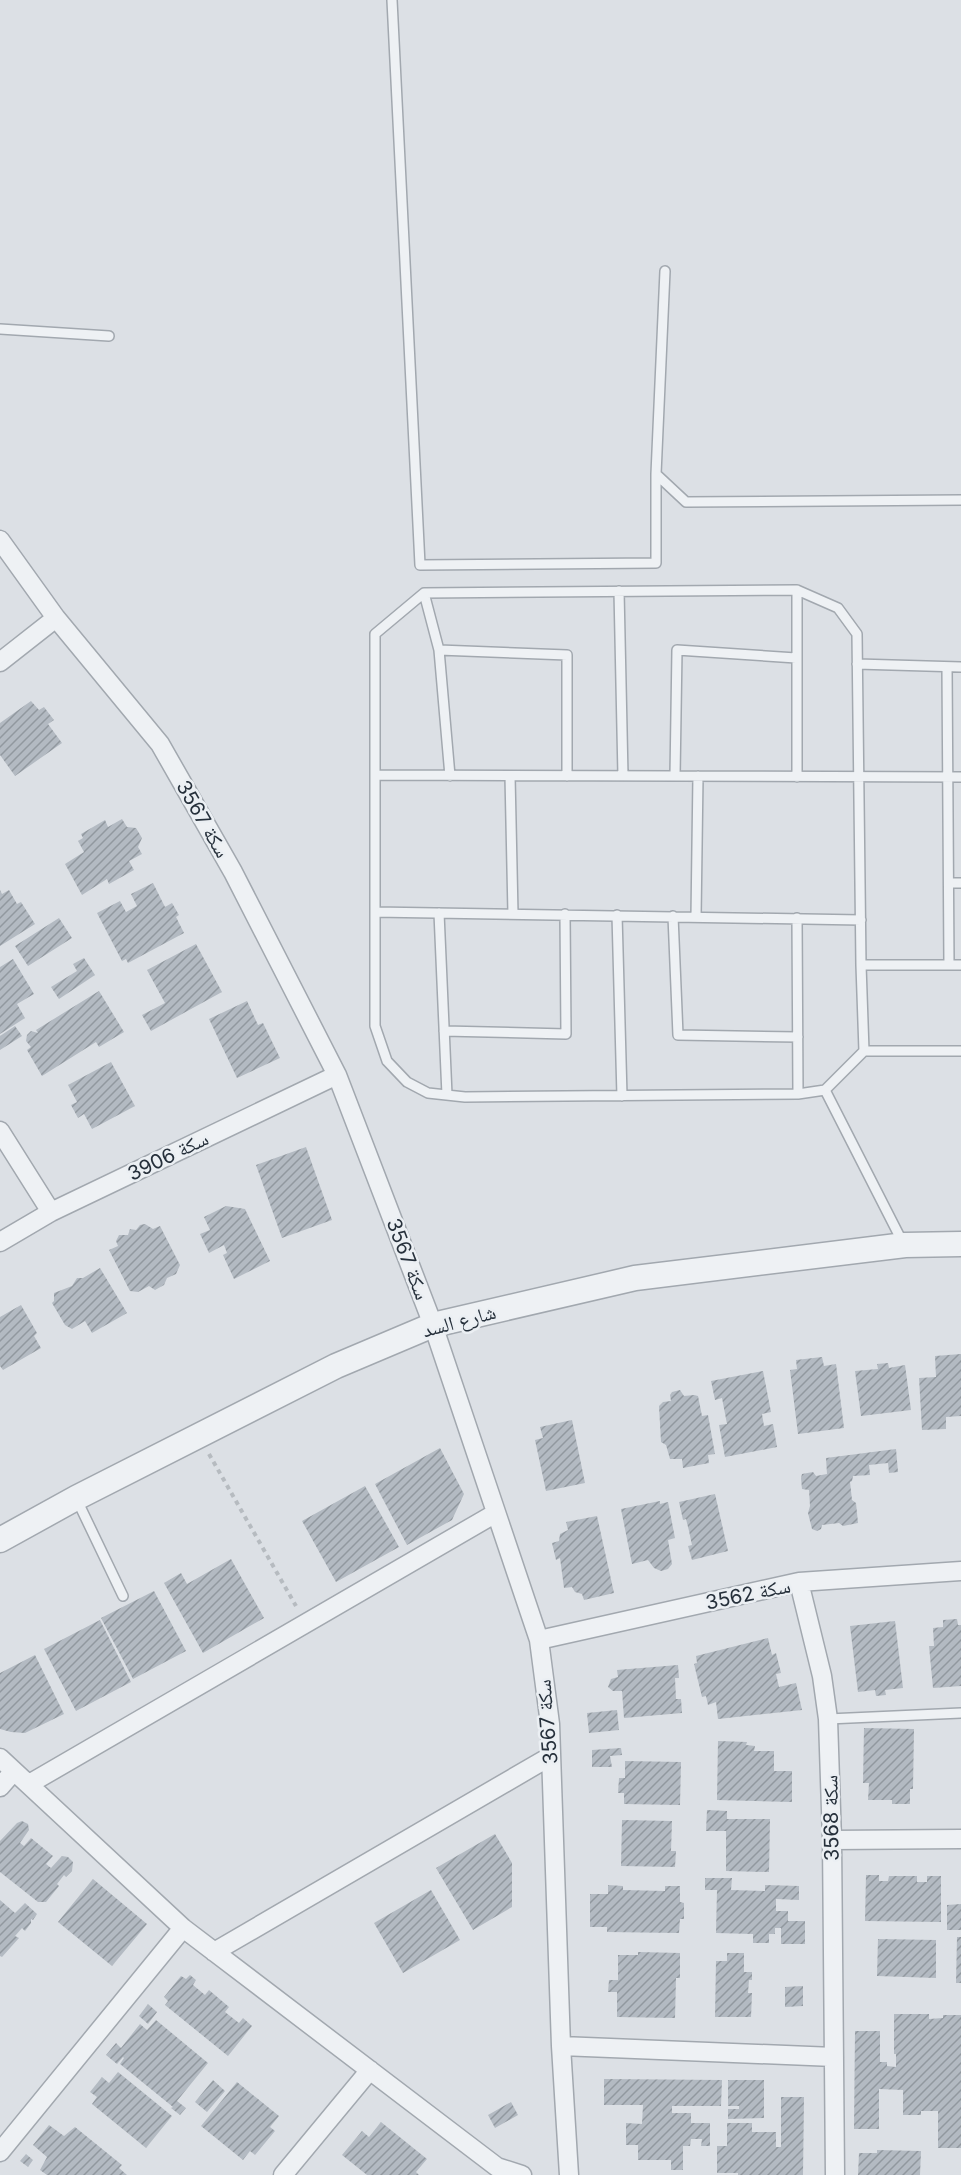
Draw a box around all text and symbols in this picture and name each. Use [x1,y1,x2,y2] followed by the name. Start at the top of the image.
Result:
[171,776,235,862] street label: سكة 3567
[124,1126,212,1186] street label: سكة 3906
[382,1215,434,1303] street label: سكة 3567
[419,1300,499,1343] street label: شارع السد
[703,1573,793,1615] street label: سكة 3562
[531,1678,563,1766] street label: سكة 3567
[818,1775,844,1861] street label: سكة 3568

